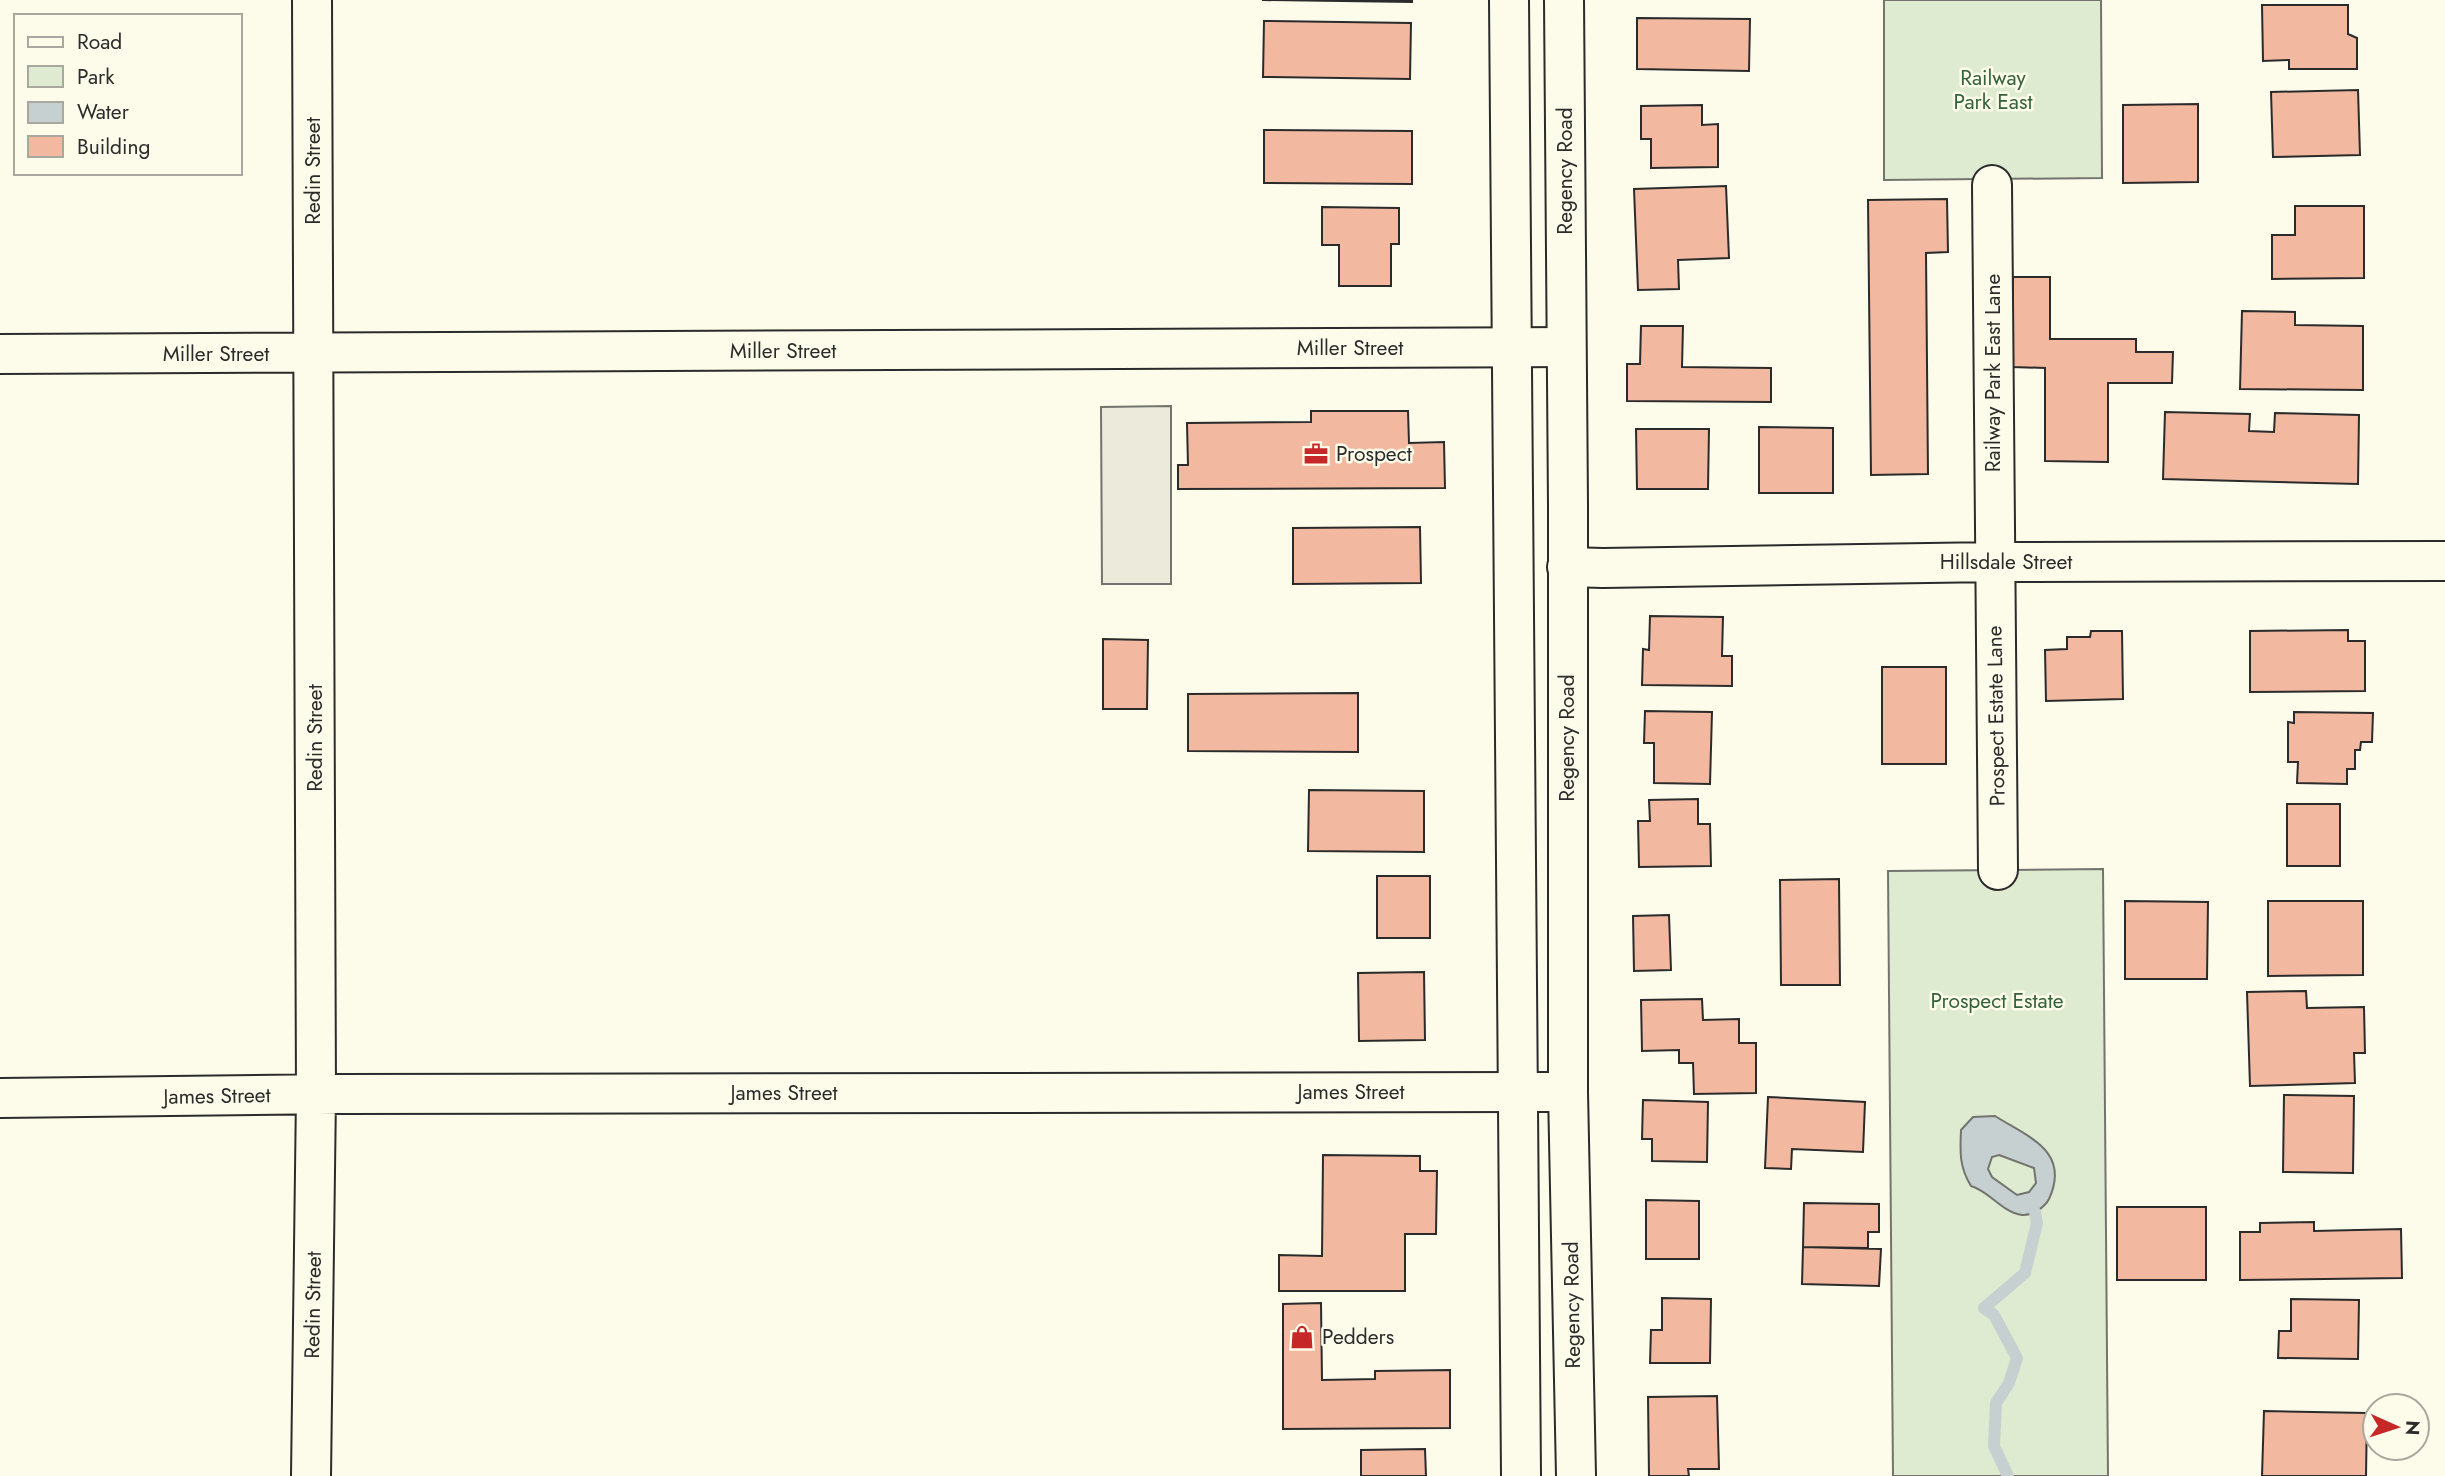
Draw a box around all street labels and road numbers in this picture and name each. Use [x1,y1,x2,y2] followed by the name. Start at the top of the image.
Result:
[1550,107,1580,235] street label: Regency Road
[298,117,328,225] street label: Redin Street
[1978,274,2008,472] street label: Railway Park East Lane
[1297,333,1403,363] street label: Miller Street
[730,336,836,366] street label: Miller Street
[163,339,269,369] street label: Miller Street
[1940,547,2072,577] street label: Hillsdale Street
[1979,625,2013,807] street label: Prospect Estate Lane
[1552,674,1582,802] street label: Regency Road
[300,684,330,792] street label: Redin Street
[1294,1077,1405,1107] street label: James Street
[727,1078,838,1108] street label: James Street
[160,1080,271,1112] street label: James Street
[1556,1241,1588,1369] street label: Regency Road
[297,1251,329,1359] street label: Redin Street

